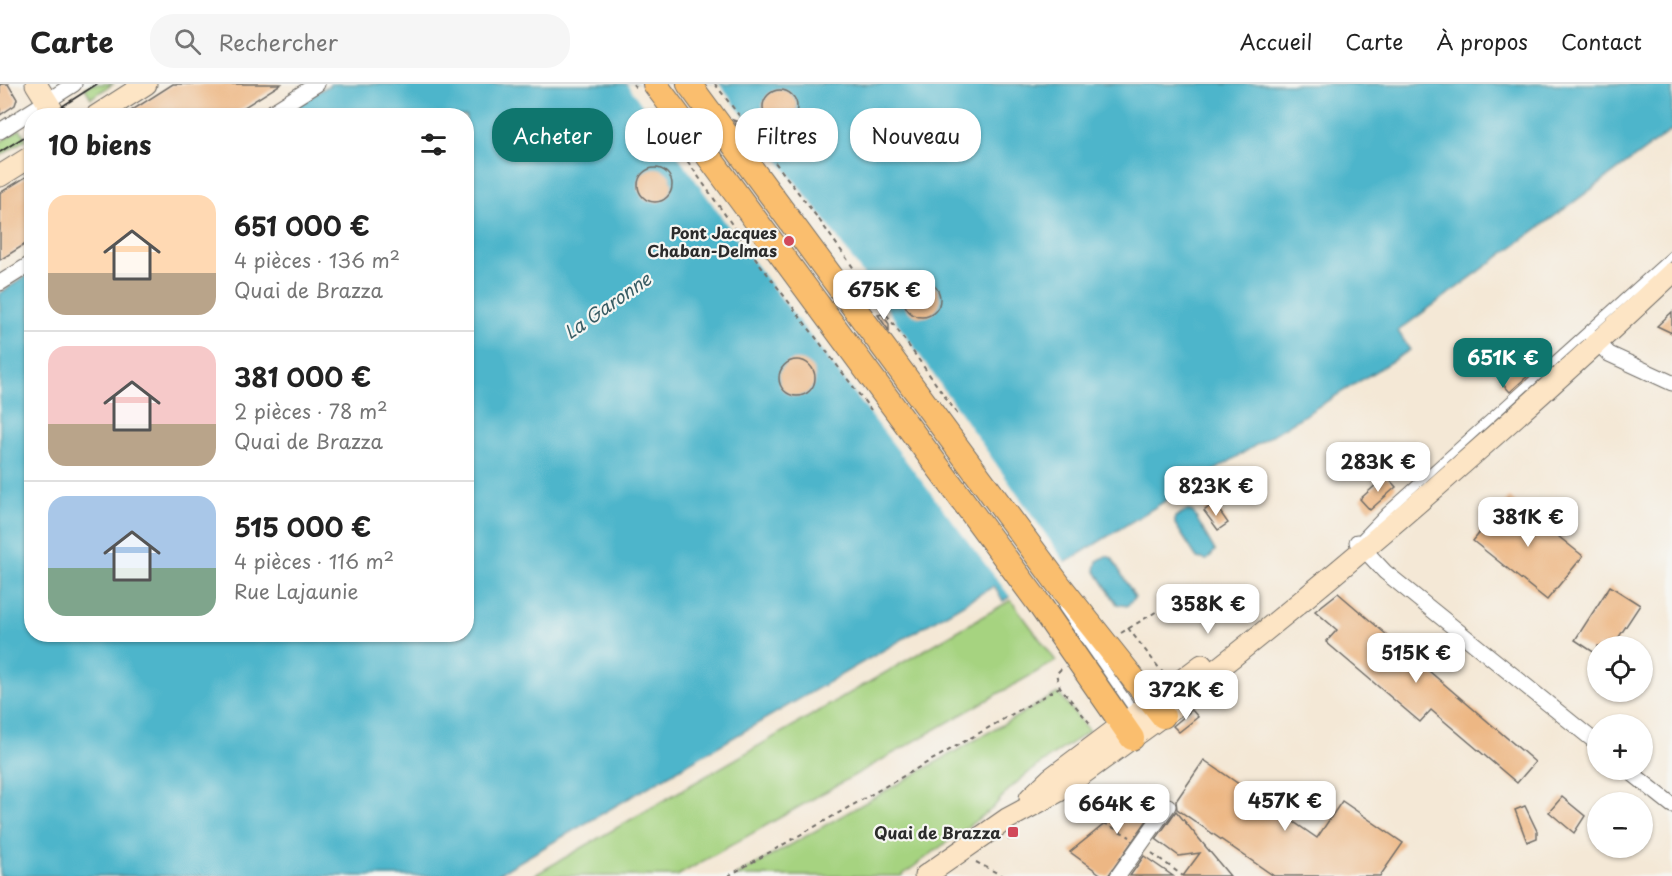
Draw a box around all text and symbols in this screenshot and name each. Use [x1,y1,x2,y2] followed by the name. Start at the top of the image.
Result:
[150,14,570,68] search box
[30,20,114,63] text: Carte
[171,25,204,58] icon: search
[219,25,338,58] text: Rechercher
[1240,25,1312,57] text: Accueil
[1345,25,1403,57] text: Carte
[1436,25,1528,57] text: À propos
[1561,25,1642,57] text: Contact
[492,108,613,162] chip: Acheter
[625,108,723,162] chip: Louer
[735,108,838,162] chip: Filtres
[850,108,981,162] chip: Nouveau
[48,125,151,164] text: 10 biens
[417,128,450,161] icon: filters
[234,206,370,245] text: 651 000 €
[96,219,168,291] icon: home
[647,220,777,262] place label: Pont Jacques Chaban-Delmas
[782,234,796,248] marker: Pont Jacques Chaban-Delmas
[234,245,400,275] text: 4 pièces · 136 m²
[558,264,657,345] water label: La Garonne
[835,270,933,321] pin: 675K €
[847,274,921,304] text: 675K €
[234,275,383,305] text: Quai de Brazza
[1454,338,1552,389] pin: 651K €
[1467,342,1539,372] text: 651K €
[234,357,371,396] text: 381 000 €
[96,370,168,442] icon: home
[234,396,387,426] text: 2 pièces · 78 m²
[234,426,383,456] text: Quai de Brazza
[1329,442,1427,493] pin: 283K €
[1340,446,1416,476] text: 283K €
[1167,466,1265,517] pin: 823K €
[1178,470,1254,500] text: 823K €
[1479,497,1577,548] pin: 381K €
[1492,501,1564,531] text: 381K €
[234,507,371,546] text: 515 000 €
[96,520,168,592] icon: home
[234,546,394,576] text: 4 pièces · 116 m²
[234,576,359,606] text: Rue Lajaunie
[1159,584,1257,635] pin: 358K €
[1170,588,1246,618] text: 358K €
[1367,633,1465,684] pin: 515K €
[1587,636,1653,858] map controls
[1587,636,1653,702] button: locate
[1381,637,1451,667] text: 515K €
[1137,670,1235,721] pin: 372K €
[1148,674,1224,704] text: 372K €
[1587,714,1653,780] button: +
[1236,781,1334,832] pin: 457K €
[1068,784,1166,835] pin: 664K €
[1248,785,1322,815] text: 457K €
[1079,788,1155,818] text: 664K €
[1587,792,1653,858] button: −
[874,820,1001,844] place label: Quai de Brazza
[1006,825,1020,839] marker: Quai de Brazza

